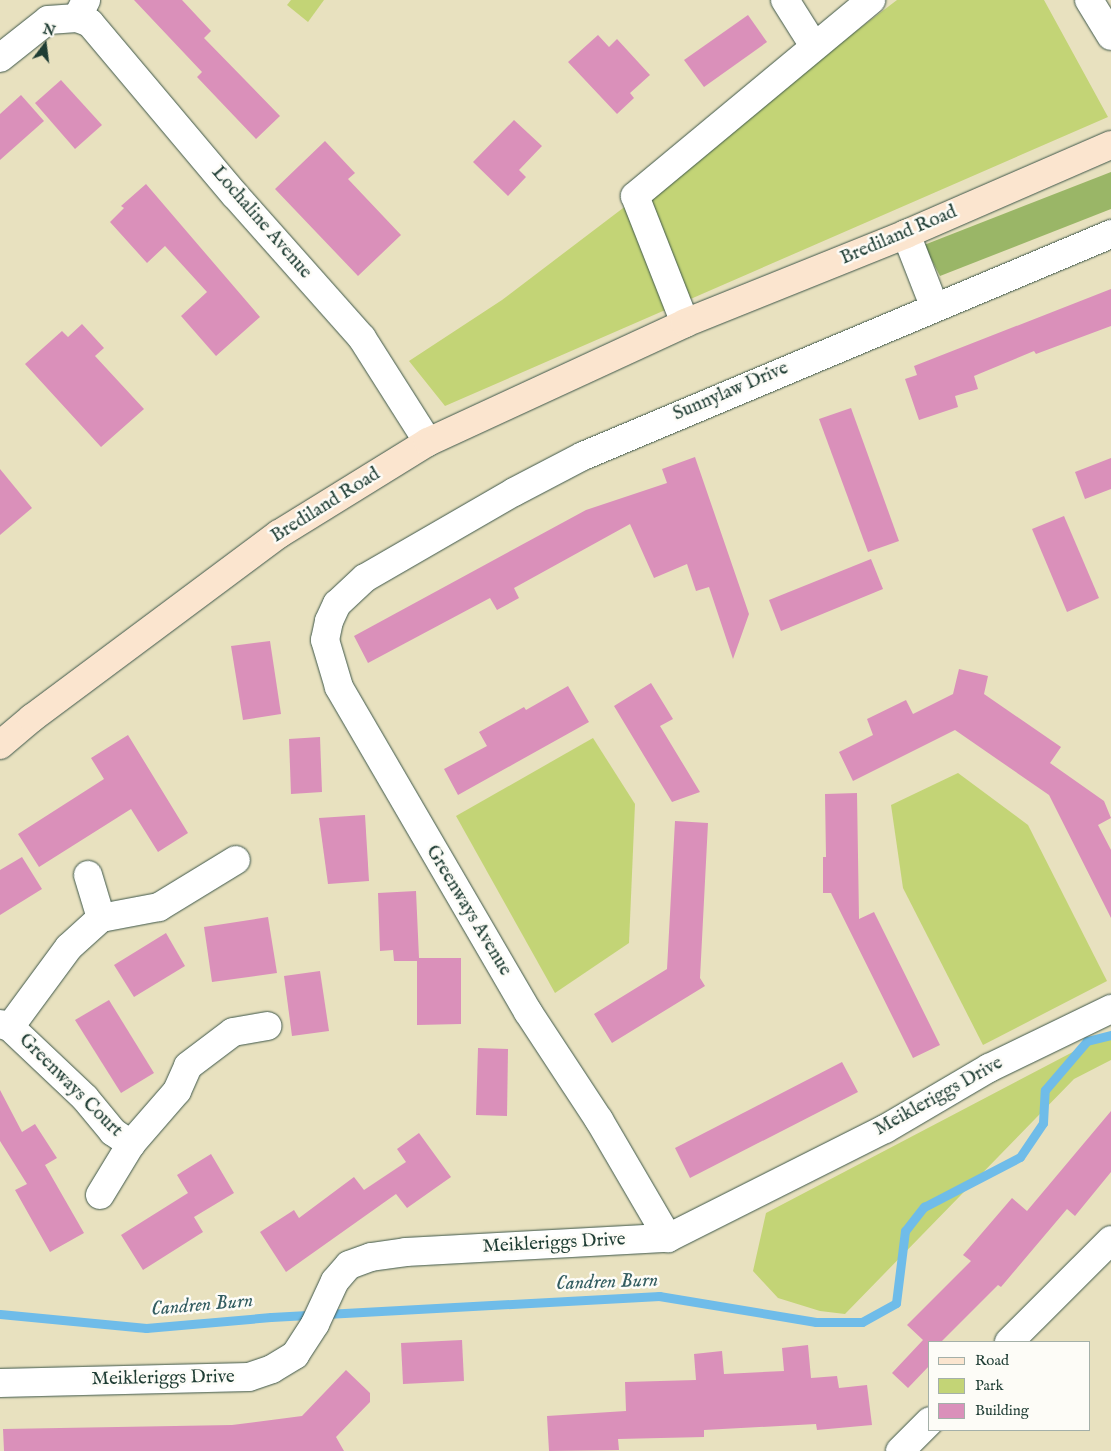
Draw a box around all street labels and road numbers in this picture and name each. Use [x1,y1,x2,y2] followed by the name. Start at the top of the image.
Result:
[206,162,316,284] street label: Lochaline Avenue
[837,201,961,271] street label: Brediland Road
[670,357,792,427] street label: Sunnylaw Drive
[267,463,385,549] street label: Brediland Road
[420,842,516,980] street label: Greenways Avenue
[13,1029,127,1143] street label: Greenways Court
[871,1052,1007,1142] street label: Meikleriggs Drive
[482,1229,626,1259] street label: Meikleriggs Drive
[91,1366,235,1392] street label: Meikleriggs Drive

